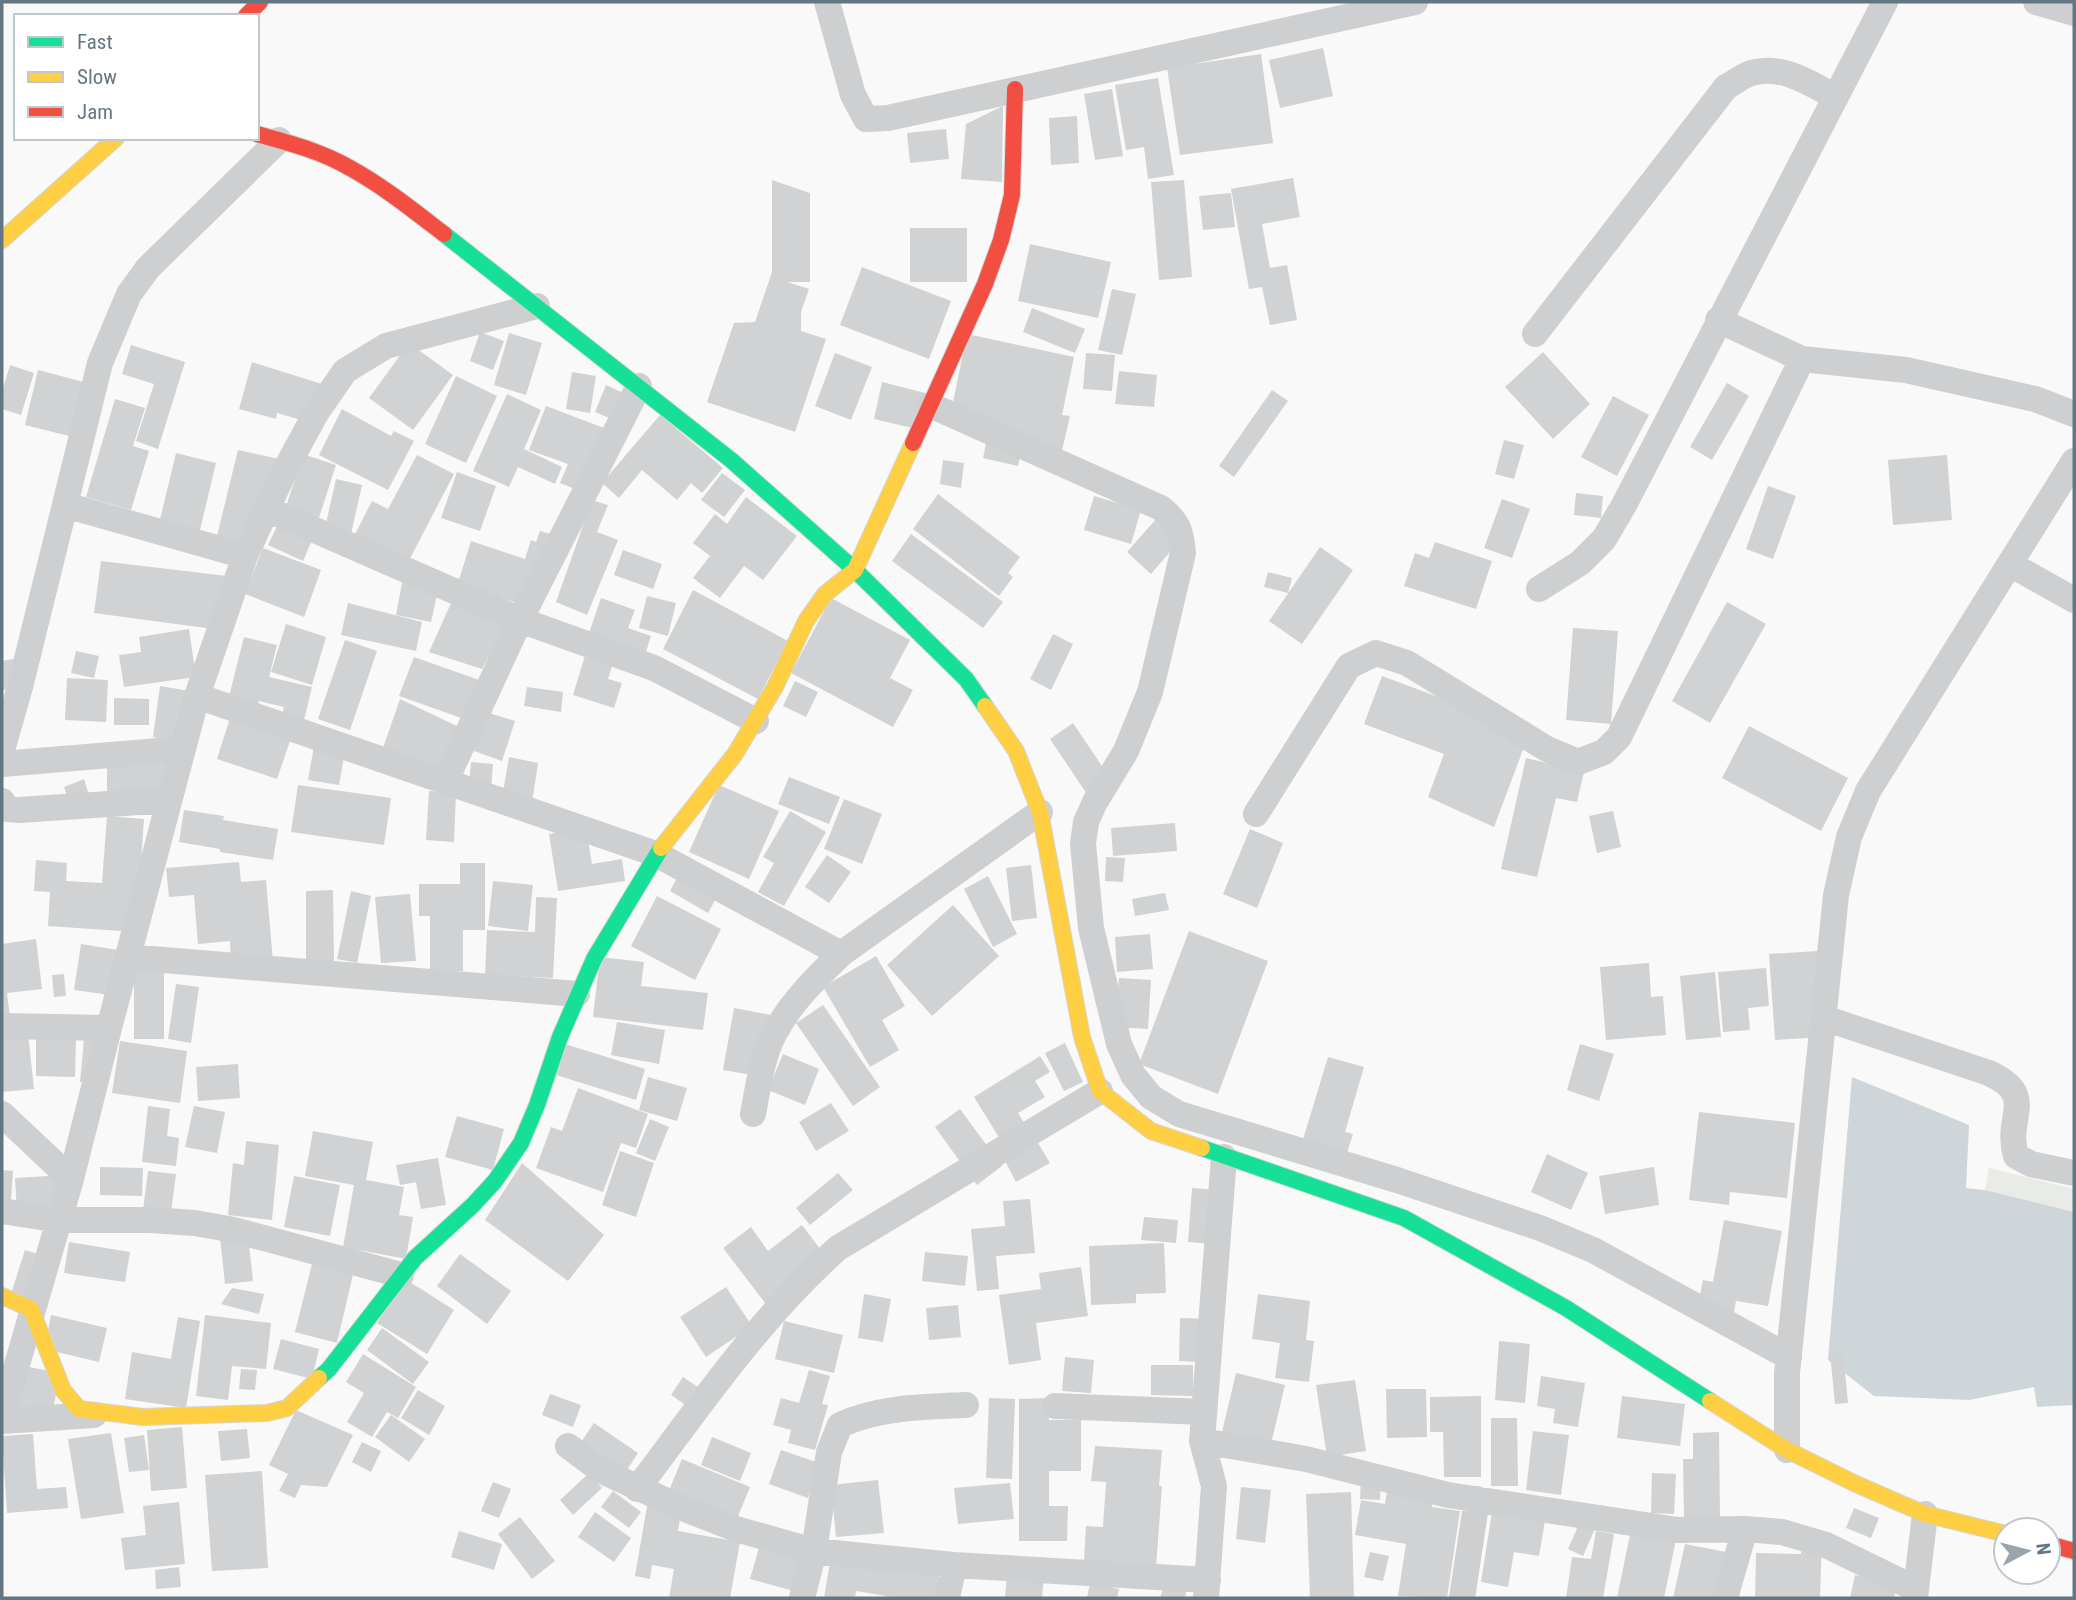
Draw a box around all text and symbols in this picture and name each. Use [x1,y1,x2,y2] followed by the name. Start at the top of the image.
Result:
[14,14,259,140] legend
[77,30,113,54] text: Fast
[77,65,117,89] text: Slow
[77,100,113,124] text: Jam
[1992,1516,2062,1586] north arrow
[2031,1542,2056,1556] text: N

